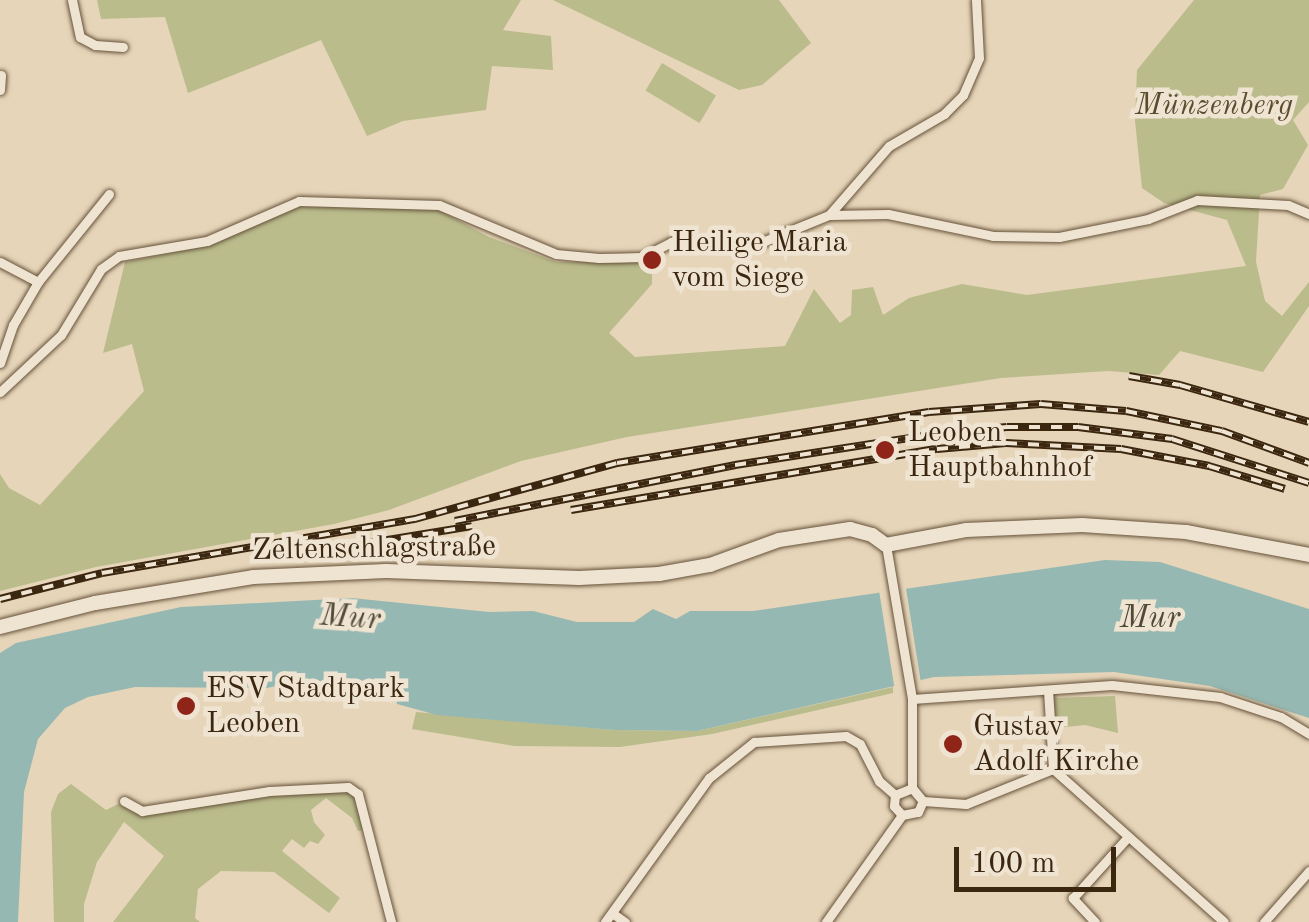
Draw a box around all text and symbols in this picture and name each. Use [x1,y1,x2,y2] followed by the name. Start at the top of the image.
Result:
[1135,88,1293,124] park label: Münzenberg
[672,225,847,296] place label: Heilige Maria vom Siege
[641,249,663,271] marker: Heilige Maria vom Siege
[908,415,1092,486] place label: Leoben Hauptbahnhof
[872,437,898,463] marker: Leoben Hauptbahnhof
[252,529,496,569] street label: Zeltenschlagstraße
[318,598,382,640] water label: Mur
[1120,600,1180,638] water label: Mur
[206,671,405,742] place label: ESV Stadtpark Leoben
[175,695,197,717] marker: ESV Stadtpark Leoben
[973,709,1139,780] place label: Gustav Adolf Kirche
[942,733,964,755] marker: Gustav Adolf Kirche
[959,827,1122,889] scale bar
[971,849,1055,879] text: 100 m

